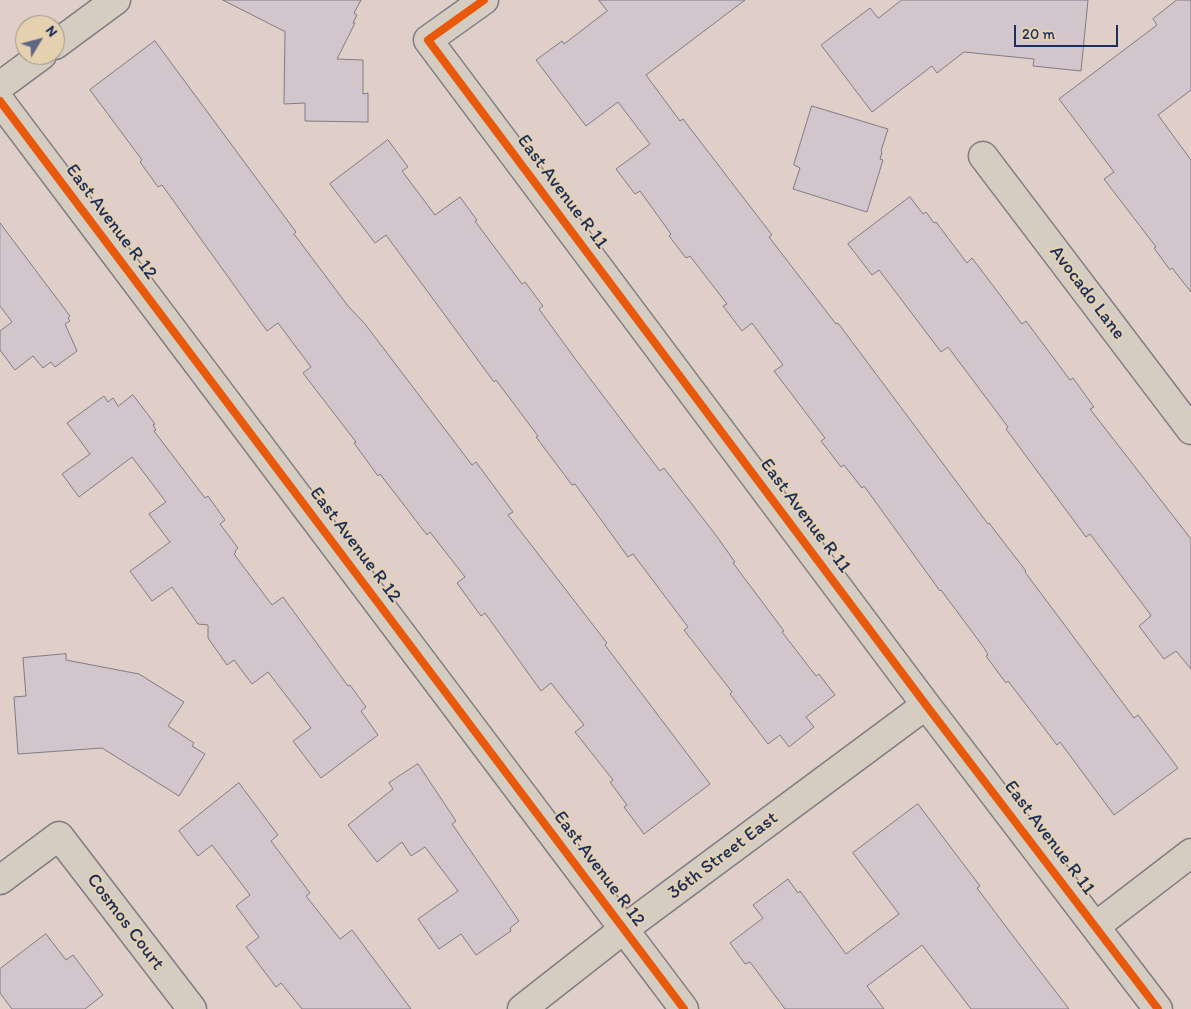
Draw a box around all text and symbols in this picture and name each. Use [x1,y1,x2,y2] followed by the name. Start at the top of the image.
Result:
[15,15,65,65] north arrow
[1016,15,1120,47] scale bar
[42,22,61,40] text: N
[1022,25,1055,43] text: 20 m
[512,130,612,254] street label: East Avenue R 11
[60,160,162,284] street label: East Avenue R 12
[1044,242,1130,344] street label: Avocado Lane
[755,454,855,578] street label: East Avenue R 11
[304,483,406,607] street label: East Avenue R 12
[999,776,1099,900] street label: East Avenue R 11
[548,807,650,931] street label: East Avenue R 12
[663,807,783,905] street label: 36th Street East
[81,869,169,975] street label: Cosmos Court

